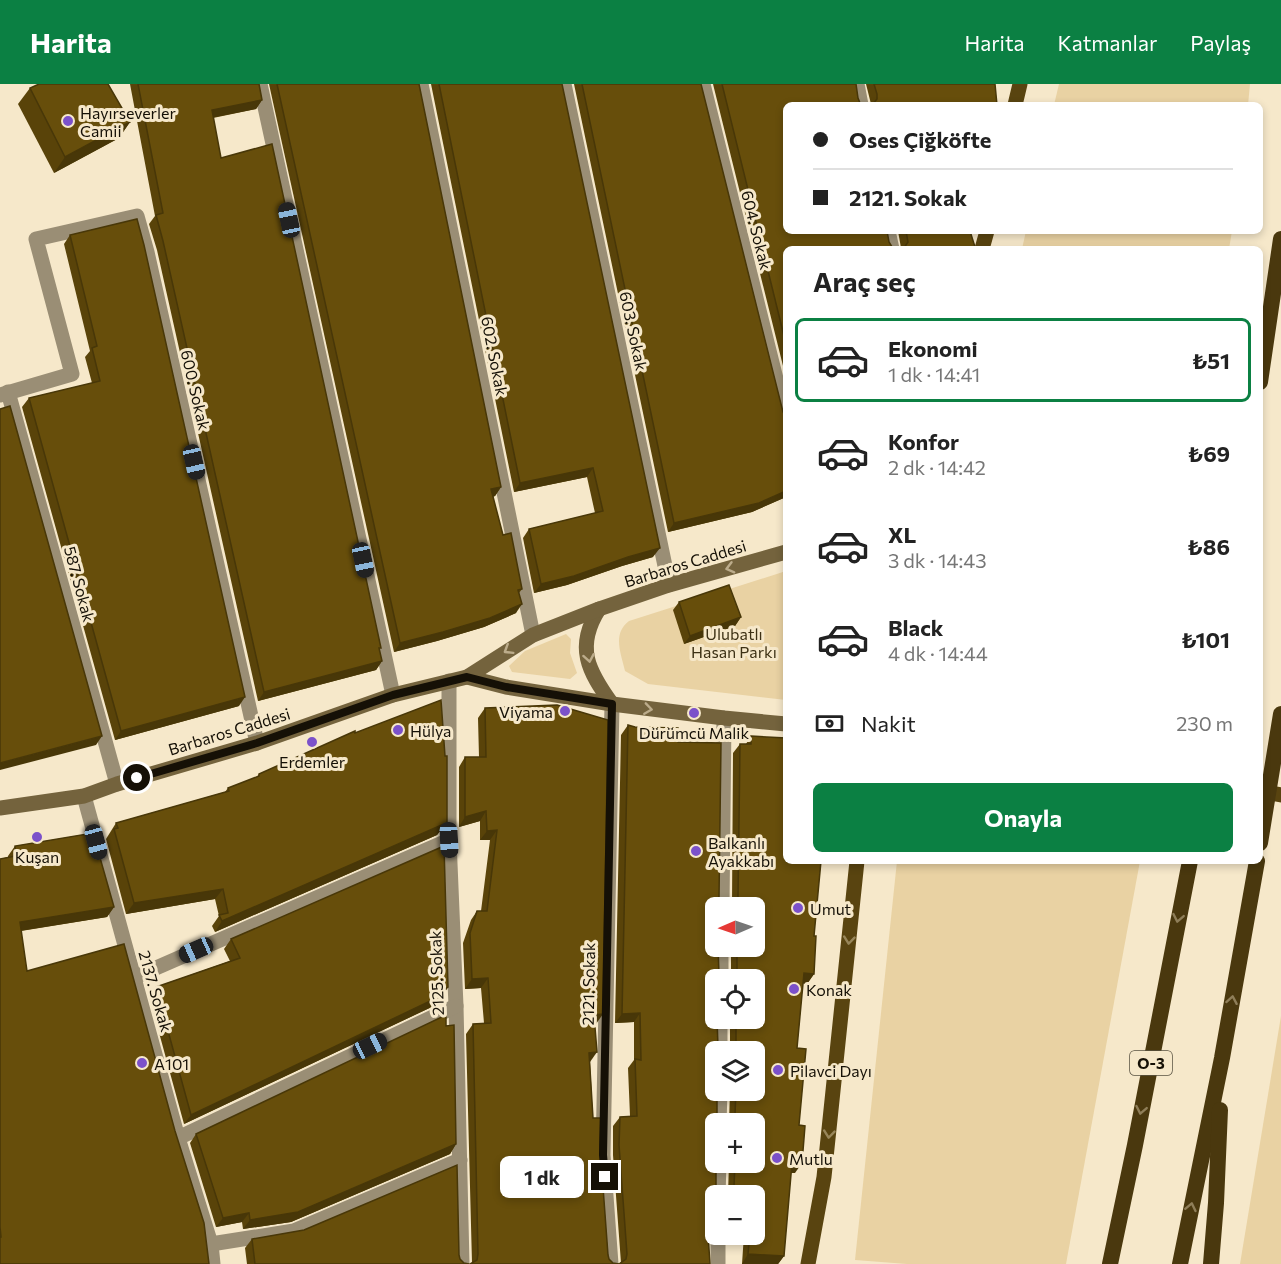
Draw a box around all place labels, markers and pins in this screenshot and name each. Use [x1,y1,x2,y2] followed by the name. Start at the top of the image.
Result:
[80,103,176,140] place label: Hayırseverler Camii
[61,114,75,128] marker: Hayırseverler Camii
[499,702,553,721] place label: Viyama
[558,704,572,718] marker: Viyama
[687,706,701,720] marker: Dürümcü Malik
[410,721,451,740] place label: Hülya
[391,723,405,737] marker: Hülya
[639,723,749,742] place label: Dürümcü Malik
[305,735,319,749] marker: Erdemler
[279,752,346,771] place label: Erdemler
[30,830,44,844] marker: Kuşan
[708,833,774,870] place label: Balkanlı Ayakkabı
[689,844,703,858] marker: Balkanlı Ayakkabı
[15,847,59,866] place label: Kuşan
[810,899,852,918] place label: Umut
[791,901,805,915] marker: Umut
[806,980,852,999] place label: Konak
[787,982,801,996] marker: Konak
[154,1054,189,1073] place label: A101
[135,1056,149,1070] marker: A101
[790,1061,872,1080] place label: Pilavci Dayı
[771,1063,785,1077] marker: Pilavci Dayı
[789,1149,833,1168] place label: Mutlu
[770,1151,784,1165] marker: Mutlu

